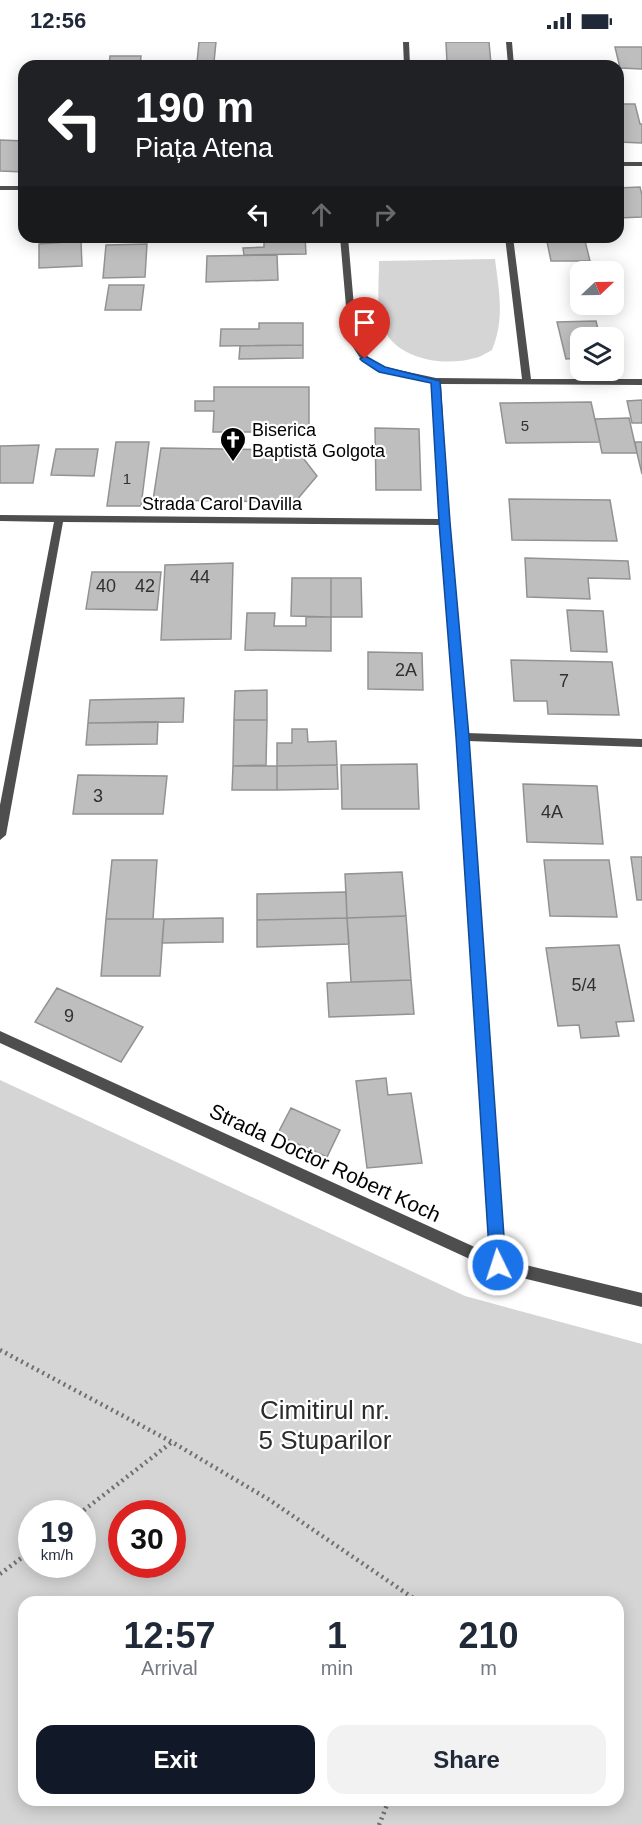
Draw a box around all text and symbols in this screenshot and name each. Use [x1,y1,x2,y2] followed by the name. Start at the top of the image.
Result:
[30,8,86,33] text: 12:56
[36,84,114,162] icon: left
[135,84,254,131] text: 190 m
[135,133,273,163] text: Piața Atena
[242,198,275,231] icon: left
[305,198,338,231] icon: ahead
[368,198,401,231] icon: right
[570,261,624,315] north arrow
[570,261,624,381] map controls
[339,297,390,359] pin
[348,306,381,339] icon: arrive
[570,327,624,381] button: layers
[521,417,529,434] house number: 5
[252,420,386,461] place label: Biserica Baptistă Golgota
[218,425,248,463] church icon: Biserica Baptistă Golgota
[123,470,131,487] house number: 1
[142,494,303,514] street label: Strada Carol Davilla
[190,567,210,587] house number: 44
[96,576,116,596] house number: 40
[135,576,155,596] house number: 42
[395,660,417,680] house number: 2A
[559,671,569,691] house number: 7
[93,786,103,806] house number: 3
[541,802,563,822] house number: 4A
[571,975,597,995] house number: 5/4
[64,1006,74,1026] house number: 9
[206,1099,444,1226] street label: Strada Doctor Robert Koch
[466,1233,530,1297] position arrow
[259,1395,392,1455] park label: Cimitirul nr. 5 Stuparilor
[108,1500,186,1578] speed limit sign: 30
[40,1515,74,1548] text: 19
[41,1546,73,1563] text: km/h
[123,1615,215,1656] text: 12:57
[327,1615,347,1656] text: 1
[458,1615,519,1656] text: 210
[141,1657,198,1679] text: Arrival
[321,1657,353,1679] text: min
[480,1657,497,1679] text: m
[36,1725,315,1794] button: Exit
[327,1725,606,1794] button: Share

